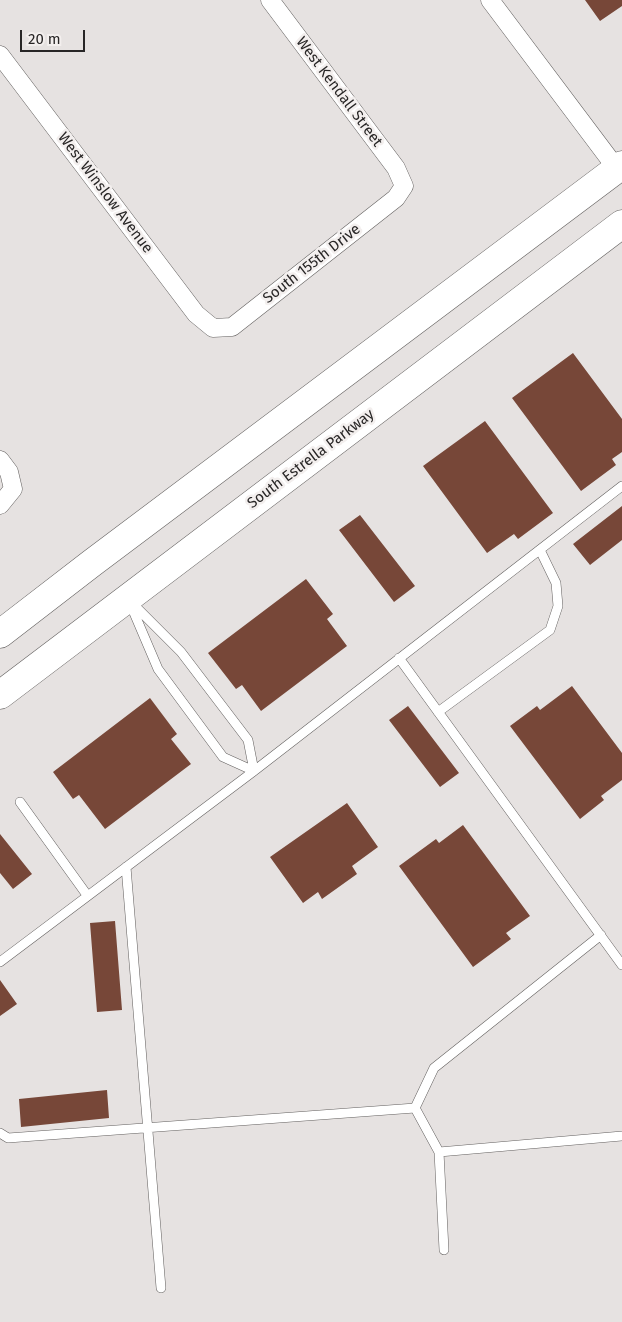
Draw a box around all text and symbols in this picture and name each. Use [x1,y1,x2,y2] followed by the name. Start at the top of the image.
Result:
[22,20,88,52] scale bar
[28,30,61,48] text: 20 m
[292,34,386,150] street label: West Kendall Street
[54,129,156,257] street label: West Winslow Avenue
[260,220,364,308] street label: South 155th Drive
[244,405,378,513] street label: South Estrella Parkway

